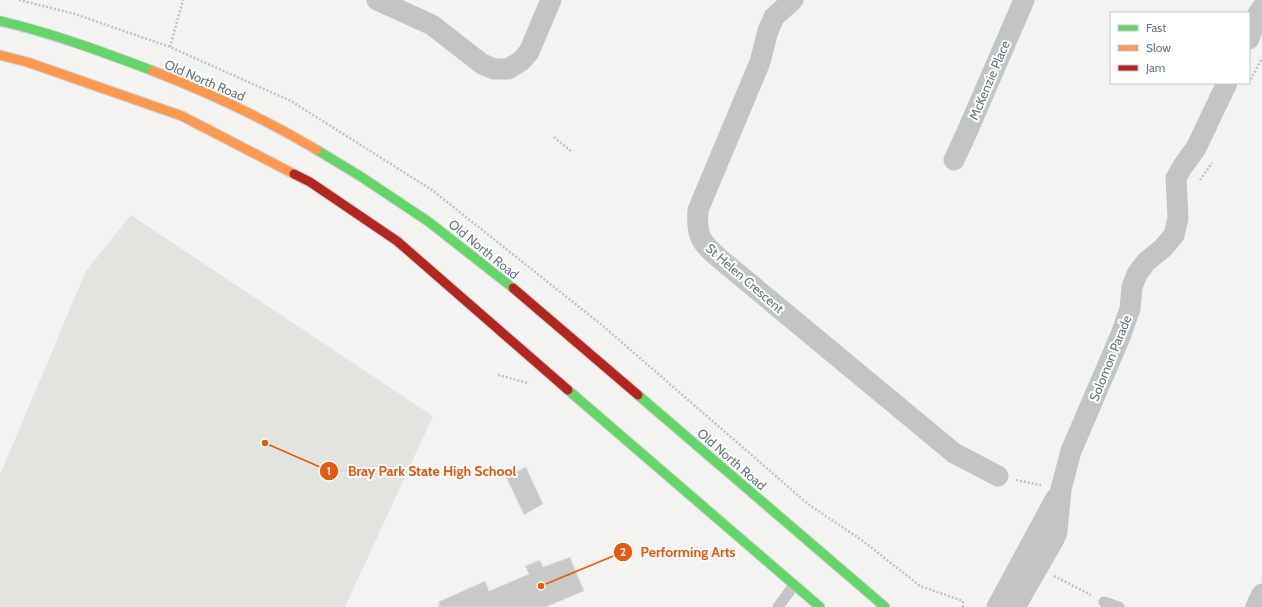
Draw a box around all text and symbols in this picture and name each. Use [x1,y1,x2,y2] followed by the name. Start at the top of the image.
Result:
[1110,12,1250,84] legend
[1146,20,1166,35] text: Fast
[965,38,1013,122] street label: McKenzie Place
[1146,40,1171,55] text: Slow
[162,56,248,104] street label: Old North Road
[1145,60,1165,75] text: Jam
[446,216,522,282] street label: Old North Road
[703,240,788,317] street label: St Helen Crescent
[1085,312,1135,403] street label: Solomon Parade
[694,425,770,493] street label: Old North Road
[319,458,524,484] callout: Bray Park State High School
[348,462,516,480] text: Bray Park State High School
[327,463,331,478] text: 1
[613,539,744,565] callout: Performing Arts
[641,543,735,561] text: Performing Arts
[620,544,626,559] text: 2

